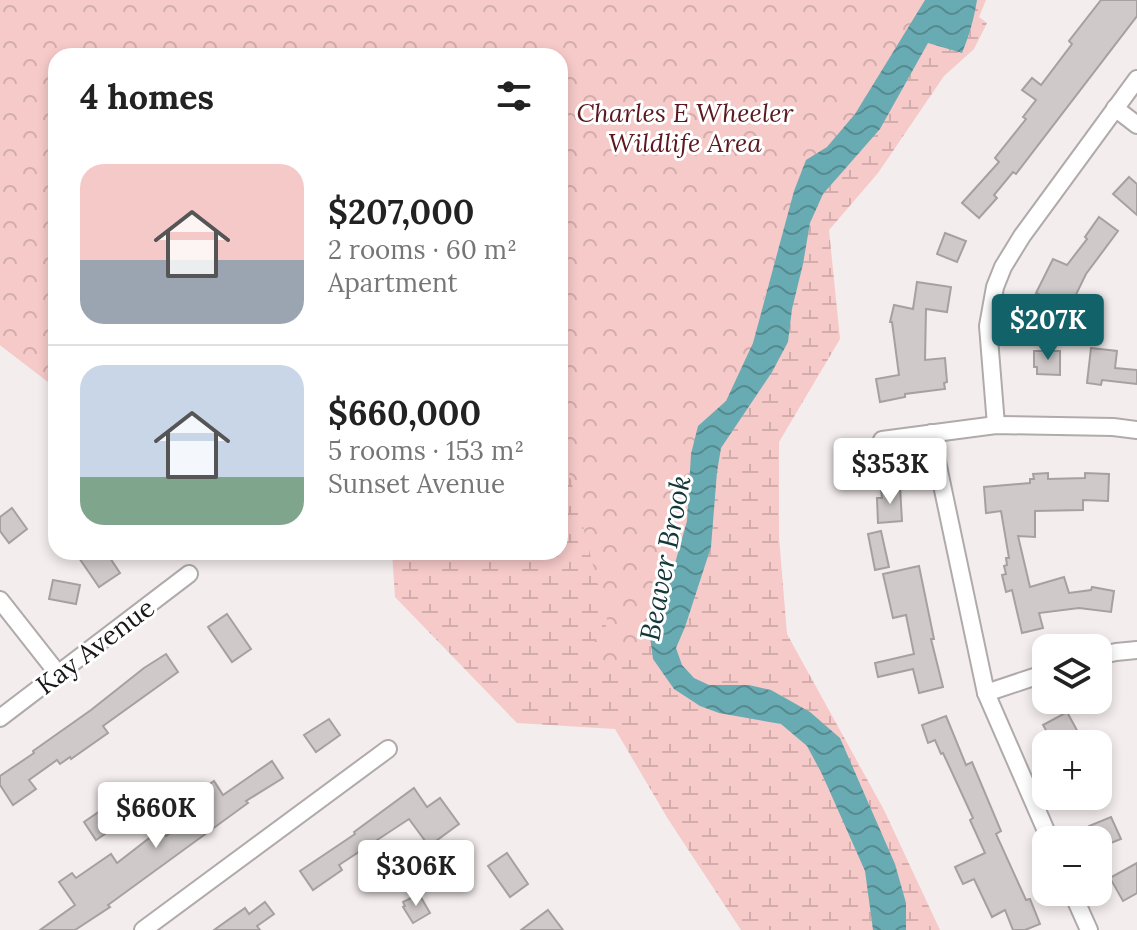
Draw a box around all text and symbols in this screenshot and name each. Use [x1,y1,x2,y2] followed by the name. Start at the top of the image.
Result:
[492,74,536,118] icon: filters
[80,75,214,118] text: 4 homes
[576,96,794,159] park label: Charles E Wheeler Wildlife Area
[328,190,474,233] text: $207,000
[144,196,240,292] icon: home
[328,233,517,266] text: 2 rooms · 60 m²
[328,266,458,299] text: Apartment
[992,294,1104,362] pin: $207K
[1010,303,1086,336] text: $207K
[328,391,481,434] text: $660,000
[144,397,240,493] icon: home
[328,434,524,467] text: 5 rooms · 153 m²
[834,438,946,506] pin: $353K
[852,447,928,480] text: $353K
[328,467,505,500] text: Sunset Avenue
[631,472,699,644] water label: Beaver Brook
[29,591,161,701] street label: Kay Avenue
[1032,634,1112,906] map controls
[1032,634,1112,714] button: layers
[1032,730,1112,810] button: +
[100,782,212,850] pin: $660K
[116,791,196,824] text: $660K
[1032,826,1112,906] button: −
[360,840,472,908] pin: $306K
[376,849,456,882] text: $306K

